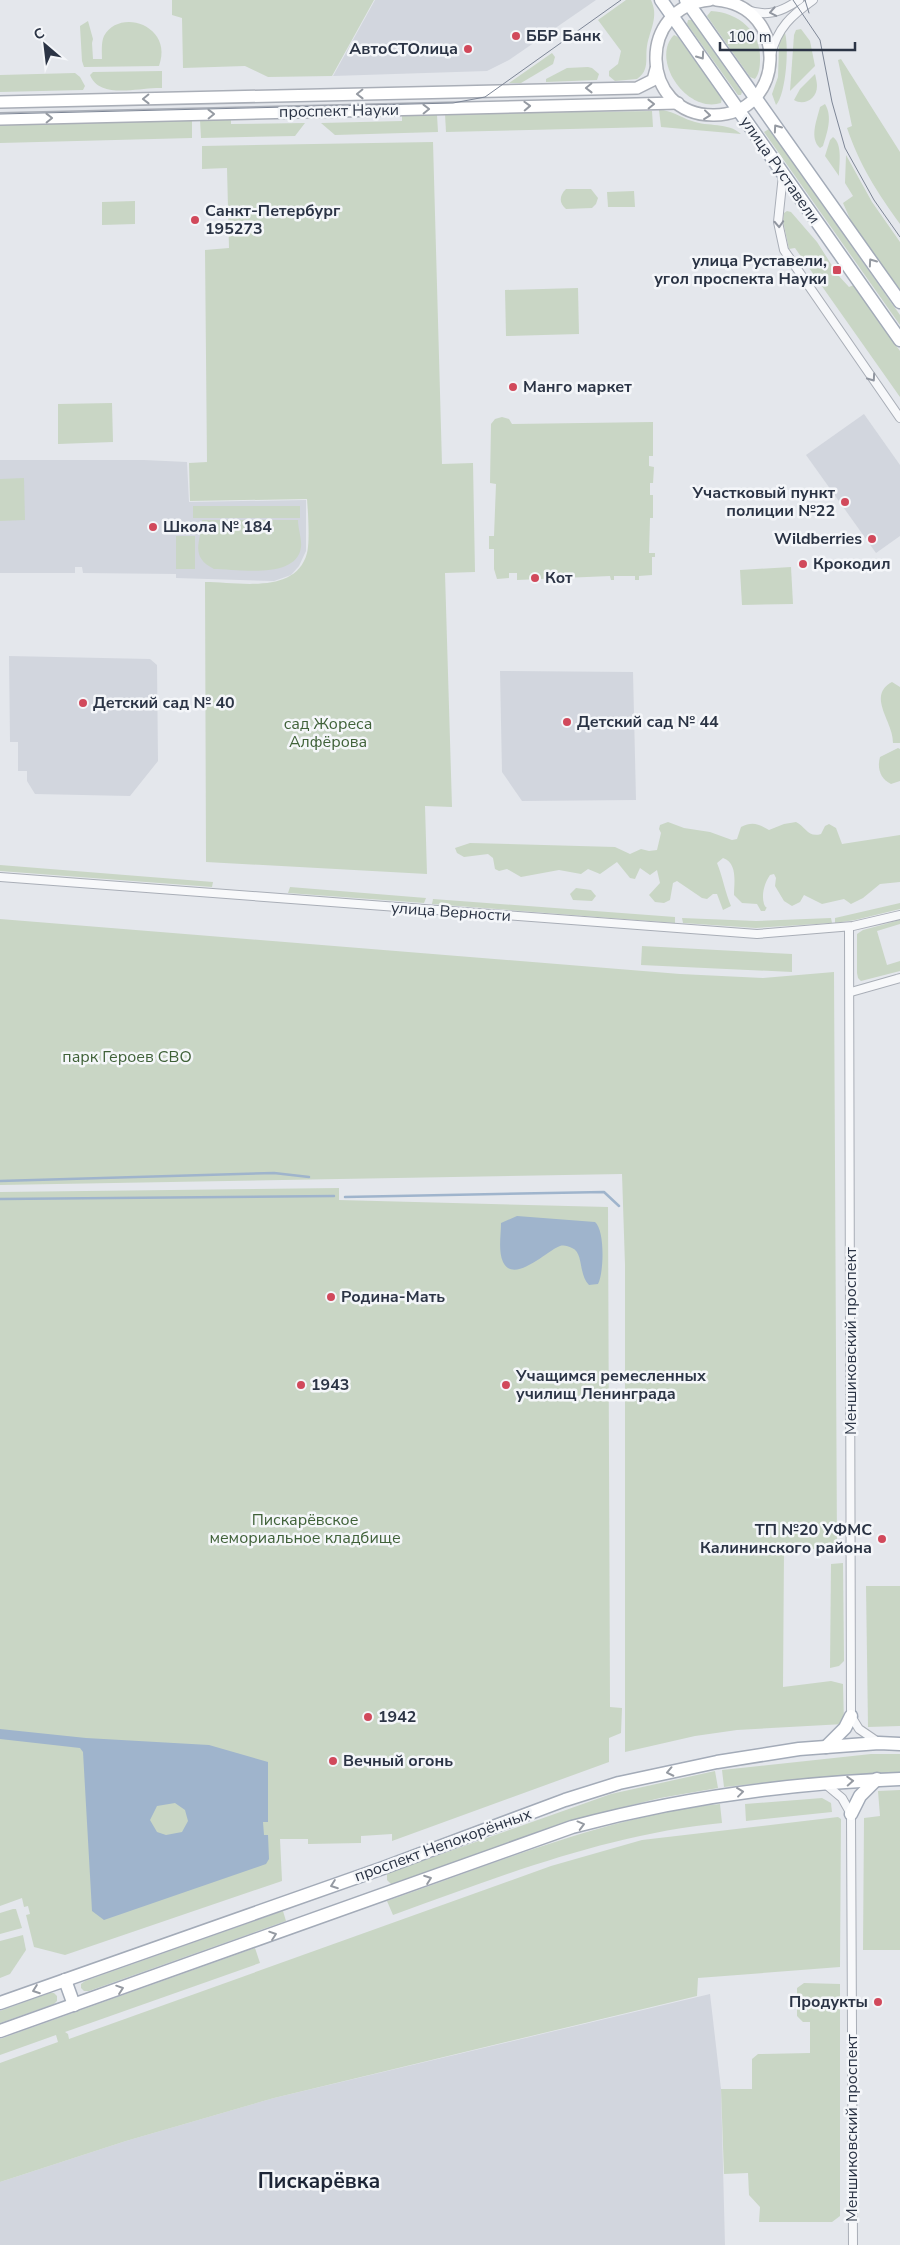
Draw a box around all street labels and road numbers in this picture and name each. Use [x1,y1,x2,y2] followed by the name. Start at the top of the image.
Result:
[279,99,399,123] street label: проспект Науки
[735,112,825,228] street label: улица Руставели
[390,897,512,927] street label: улица Верности
[840,1246,862,1435] street label: Меншиковский проспект
[351,1803,535,1887] street label: проспект Непокорённых
[841,2033,863,2222] street label: Меншиковский проспект

